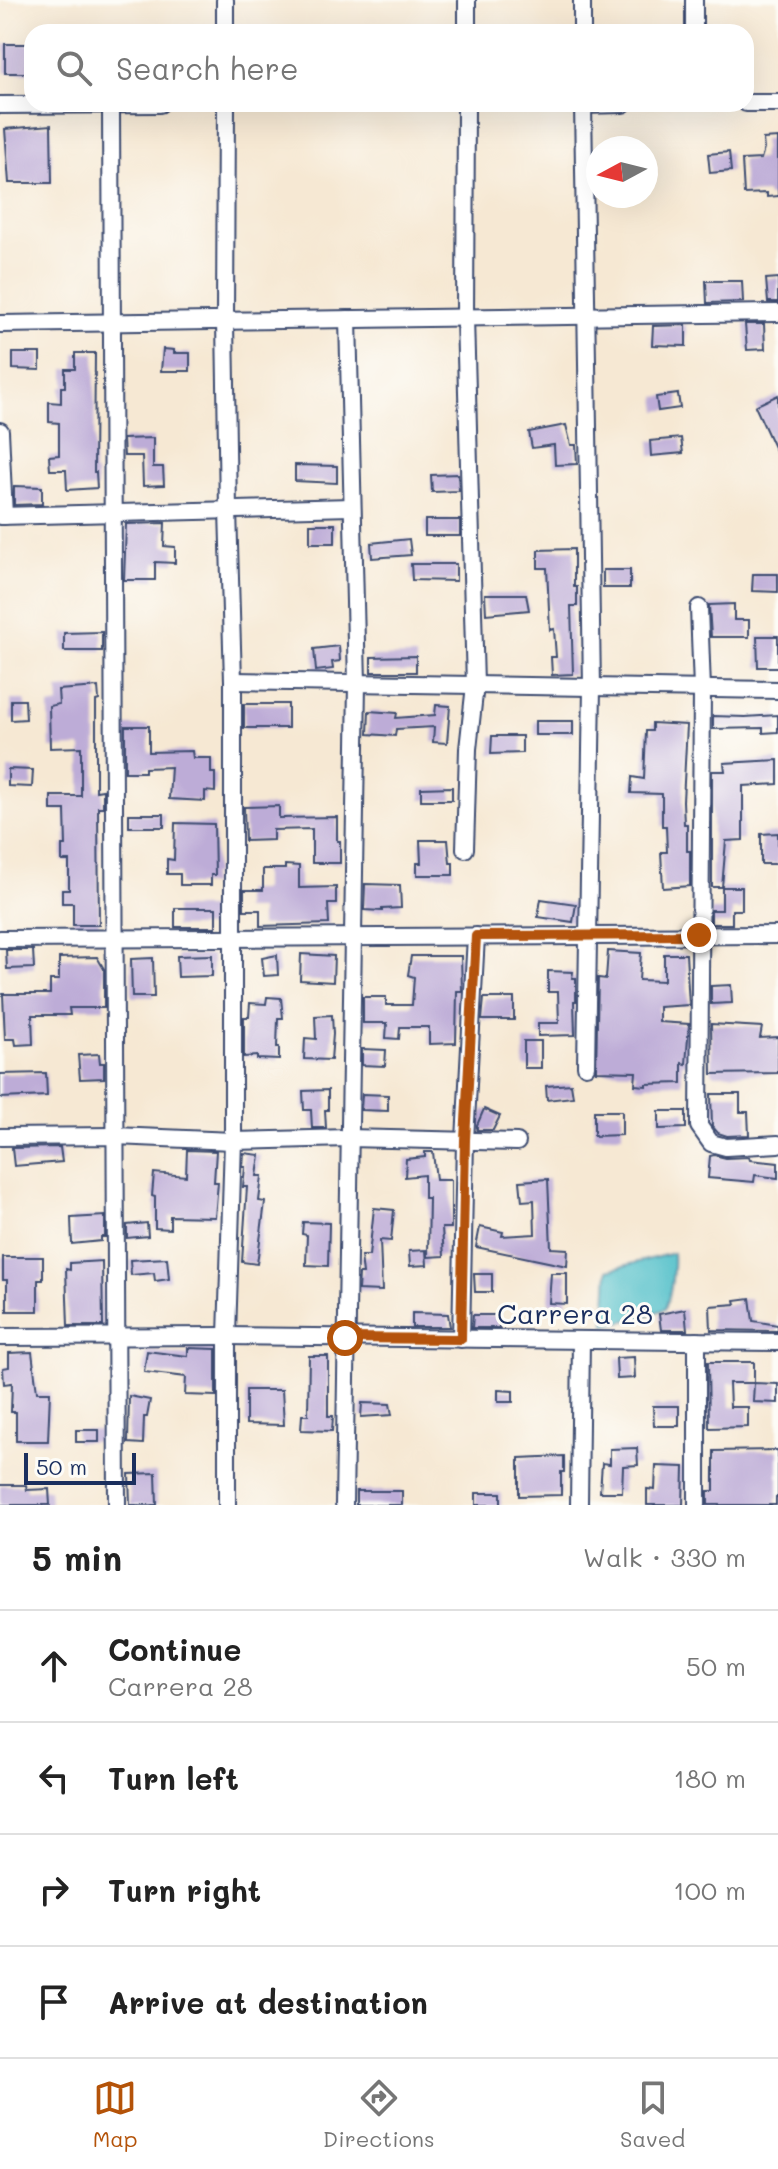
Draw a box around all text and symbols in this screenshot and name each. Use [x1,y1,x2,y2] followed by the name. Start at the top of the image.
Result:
[24,24,754,112] search box
[52,46,96,90] icon: search
[116,48,299,88] text: Search here
[586,136,658,208] north arrow
[681,917,717,953] route end
[497,1295,653,1331] street label: Carrera 28
[327,1320,363,1356] route start
[24,1449,136,1485] scale bar
[36,1452,87,1481] text: 50 m
[32,1535,122,1580] text: 5 min
[583,1540,746,1574] text: Walk · 330 m
[108,1629,241,1669] text: Continue
[32,1644,76,1688] icon: ahead
[686,1649,746,1683] text: 50 m
[108,1669,253,1703] text: Carrera 28
[32,1756,76,1800] icon: left
[108,1758,239,1798] text: Turn left
[674,1761,746,1795] text: 180 m
[32,1868,76,1912] icon: right
[108,1870,261,1910] text: Turn right
[673,1873,746,1907] text: 100 m
[32,1980,76,2024] icon: arrive
[108,1982,428,2022] text: Arrive at destination
[93,2076,138,2153] tab: Map
[323,2076,435,2153] tab: Directions
[620,2076,685,2153] tab: Saved

